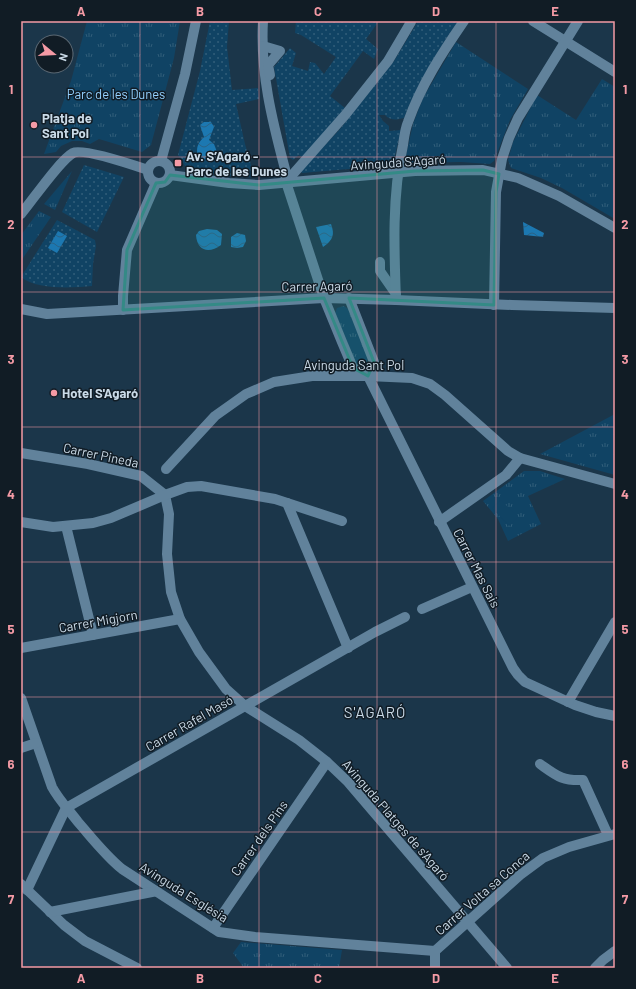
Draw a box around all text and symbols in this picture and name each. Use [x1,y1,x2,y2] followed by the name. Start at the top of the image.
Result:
[77,3,86,19] text: A
[196,3,204,19] text: B
[314,3,322,19] text: C
[432,3,440,19] text: D
[551,3,559,19] text: E
[34,34,74,74] north arrow
[57,52,71,63] text: N
[9,81,13,97] text: 1
[623,81,627,97] text: 1
[67,86,165,102] park label: Parc de les Dunes
[42,110,92,141] place label: Platja de Sant Pol
[29,120,39,130] marker: Platja de Sant Pol
[186,148,287,179] place label: Av. S’Agaró - Parc de les Dunes
[350,151,446,173] street label: Avinguda S'Agaró
[173,158,183,168] marker: Av. S’Agaró - Parc de les Dunes
[7,216,15,232] text: 2
[621,216,629,232] text: 2
[281,277,353,295] street label: Carrer Agaró
[7,351,15,367] text: 3
[621,351,629,367] text: 3
[304,357,404,373] street label: Avinguda Sant Pol
[62,385,138,401] place label: Hotel S'Agaró
[49,388,59,398] marker: Hotel S'Agaró
[62,439,140,471] street label: Carrer Pineda
[7,486,15,502] text: 4
[621,486,629,502] text: 4
[450,526,504,610] street label: Carrer Mas Sais
[57,606,139,636] street label: Carrer Migjorn
[7,621,15,637] text: 5
[621,621,629,637] text: 5
[142,691,236,755] street label: Carrer Rafel Masó
[344,703,406,721] district label: S'AGARÓ
[8,756,15,772] text: 6
[339,756,453,884] street label: Avinguda Platges de s'Agaró
[622,756,629,772] text: 6
[227,797,291,879] street label: Carrer dels Pins
[431,848,533,938] street label: Carrer Volta sa Conca
[137,858,231,926] street label: Avinguda Església
[8,891,15,907] text: 7
[622,891,629,907] text: 7
[77,970,86,986] text: A
[196,970,204,986] text: B
[314,970,322,986] text: C
[432,970,440,986] text: D
[551,970,559,986] text: E

